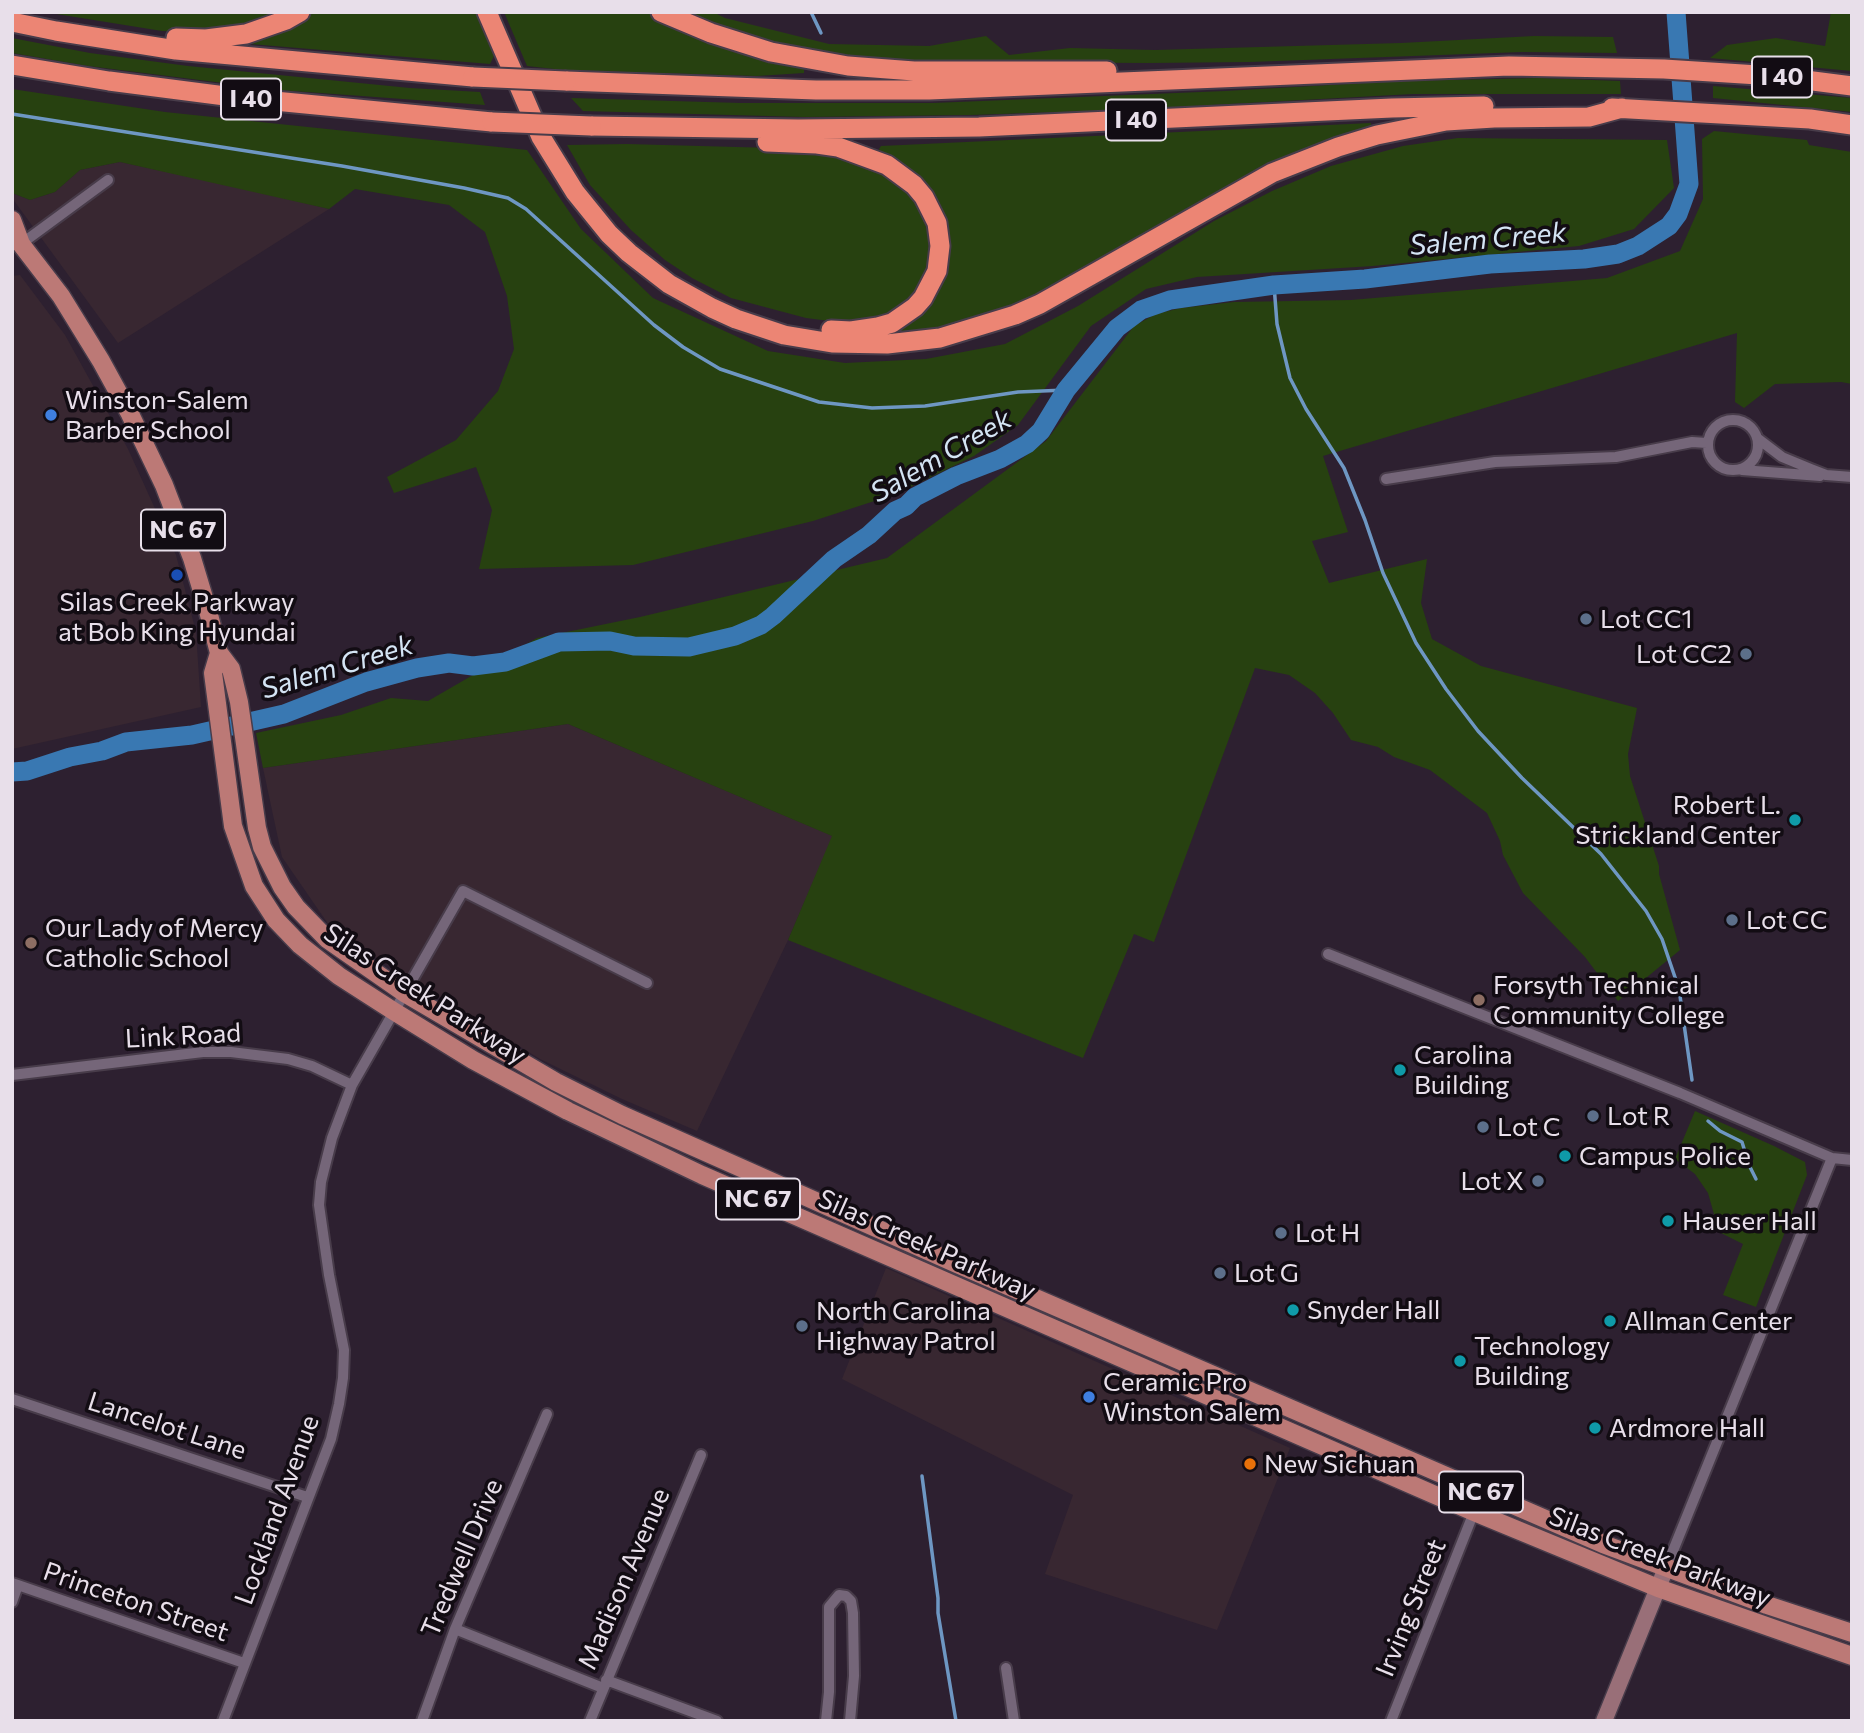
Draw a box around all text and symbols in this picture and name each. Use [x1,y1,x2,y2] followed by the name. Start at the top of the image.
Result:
[1752,56,1812,98] road number: I 40
[221,78,281,119] road number: I 40
[1106,100,1166,140] road number: I 40
[1408,215,1568,263] water label: Salem Creek
[65,384,249,446] place label: Winston-Salem Barber School
[864,402,1018,510] water label: Salem Creek
[43,407,59,423] marker: Winston-Salem Barber School
[141,509,225,550] road number: NC 67
[169,567,185,583] marker: Silas Creek Parkway at Bob King Hyundai
[58,586,296,648] place label: Silas Creek Parkway at Bob King Hyundai
[1600,603,1693,635] place label: Lot CC1
[1578,611,1594,627] marker: Lot CC1
[257,628,417,706] water label: Salem Creek
[1636,638,1732,670] place label: Lot CC2
[1738,646,1754,662] marker: Lot CC2
[1575,789,1781,850] place label: Robert L. Strickland Center
[1787,812,1803,828] marker: Robert L. Strickland Center
[1746,904,1827,936] place label: Lot CC
[45,912,263,974] place label: Our Lady of Mercy Catholic School
[1724,912,1740,928] marker: Lot CC
[318,917,532,1071] street label: Silas Creek Parkway
[23,935,39,951] marker: Our Lady of Mercy Catholic School
[1493,969,1725,1030] place label: Forsyth Technical Community College
[1471,992,1487,1008] marker: Forsyth Technical Community College
[124,1017,242,1055] street label: Link Road
[1414,1039,1513,1100] place label: Carolina Building
[1392,1062,1408,1078] marker: Carolina Building
[1607,1100,1670,1132] place label: Lot R
[1585,1108,1601,1124] marker: Lot R
[1497,1111,1561,1143] place label: Lot C
[1475,1119,1491,1135] marker: Lot C
[1579,1140,1751,1172] place label: Campus Police
[1557,1148,1573,1164] marker: Campus Police
[1460,1165,1524,1197] place label: Lot X
[1530,1173,1546,1189] marker: Lot X
[716,1178,800,1219] road number: NC 67
[813,1183,1041,1307] street label: Silas Creek Parkway
[1682,1205,1817,1237] place label: Hauser Hall
[1660,1213,1676,1229] marker: Hauser Hall
[1295,1217,1360,1249] place label: Lot H
[1273,1225,1289,1241] marker: Lot H
[1234,1257,1299,1289] place label: Lot G
[1212,1265,1228,1281] marker: Lot G
[1307,1294,1440,1326] place label: Snyder Hall
[816,1295,996,1356] place label: North Carolina Highway Patrol
[1285,1302,1301,1318] marker: Snyder Hall
[1624,1305,1792,1337] place label: Allman Center
[1602,1313,1618,1329] marker: Allman Center
[794,1318,810,1334] marker: North Carolina Highway Patrol
[1474,1330,1610,1392] place label: Technology Building
[1452,1353,1468,1369] marker: Technology Building
[1103,1366,1281,1428] place label: Ceramic Pro Winston Salem
[84,1386,250,1466] street label: Lancelot Lane
[1081,1389,1097,1405] marker: Ceramic Pro Winston Salem
[228,1411,326,1609] street label: Lockland Avenue
[1609,1412,1765,1444] place label: Ardmore Hall
[1587,1420,1603,1436] marker: Ardmore Hall
[1264,1448,1415,1480] place label: New Sichuan
[1242,1456,1258,1472] marker: New Sichuan
[1439,1472,1523,1512] road number: NC 67
[415,1474,509,1642] street label: Tredwell Drive
[572,1484,676,1674] street label: Madison Avenue
[1545,1500,1775,1614] street label: Silas Creek Parkway
[1369,1535,1453,1681] street label: Irving Street
[39,1556,233,1648] street label: Princeton Street

